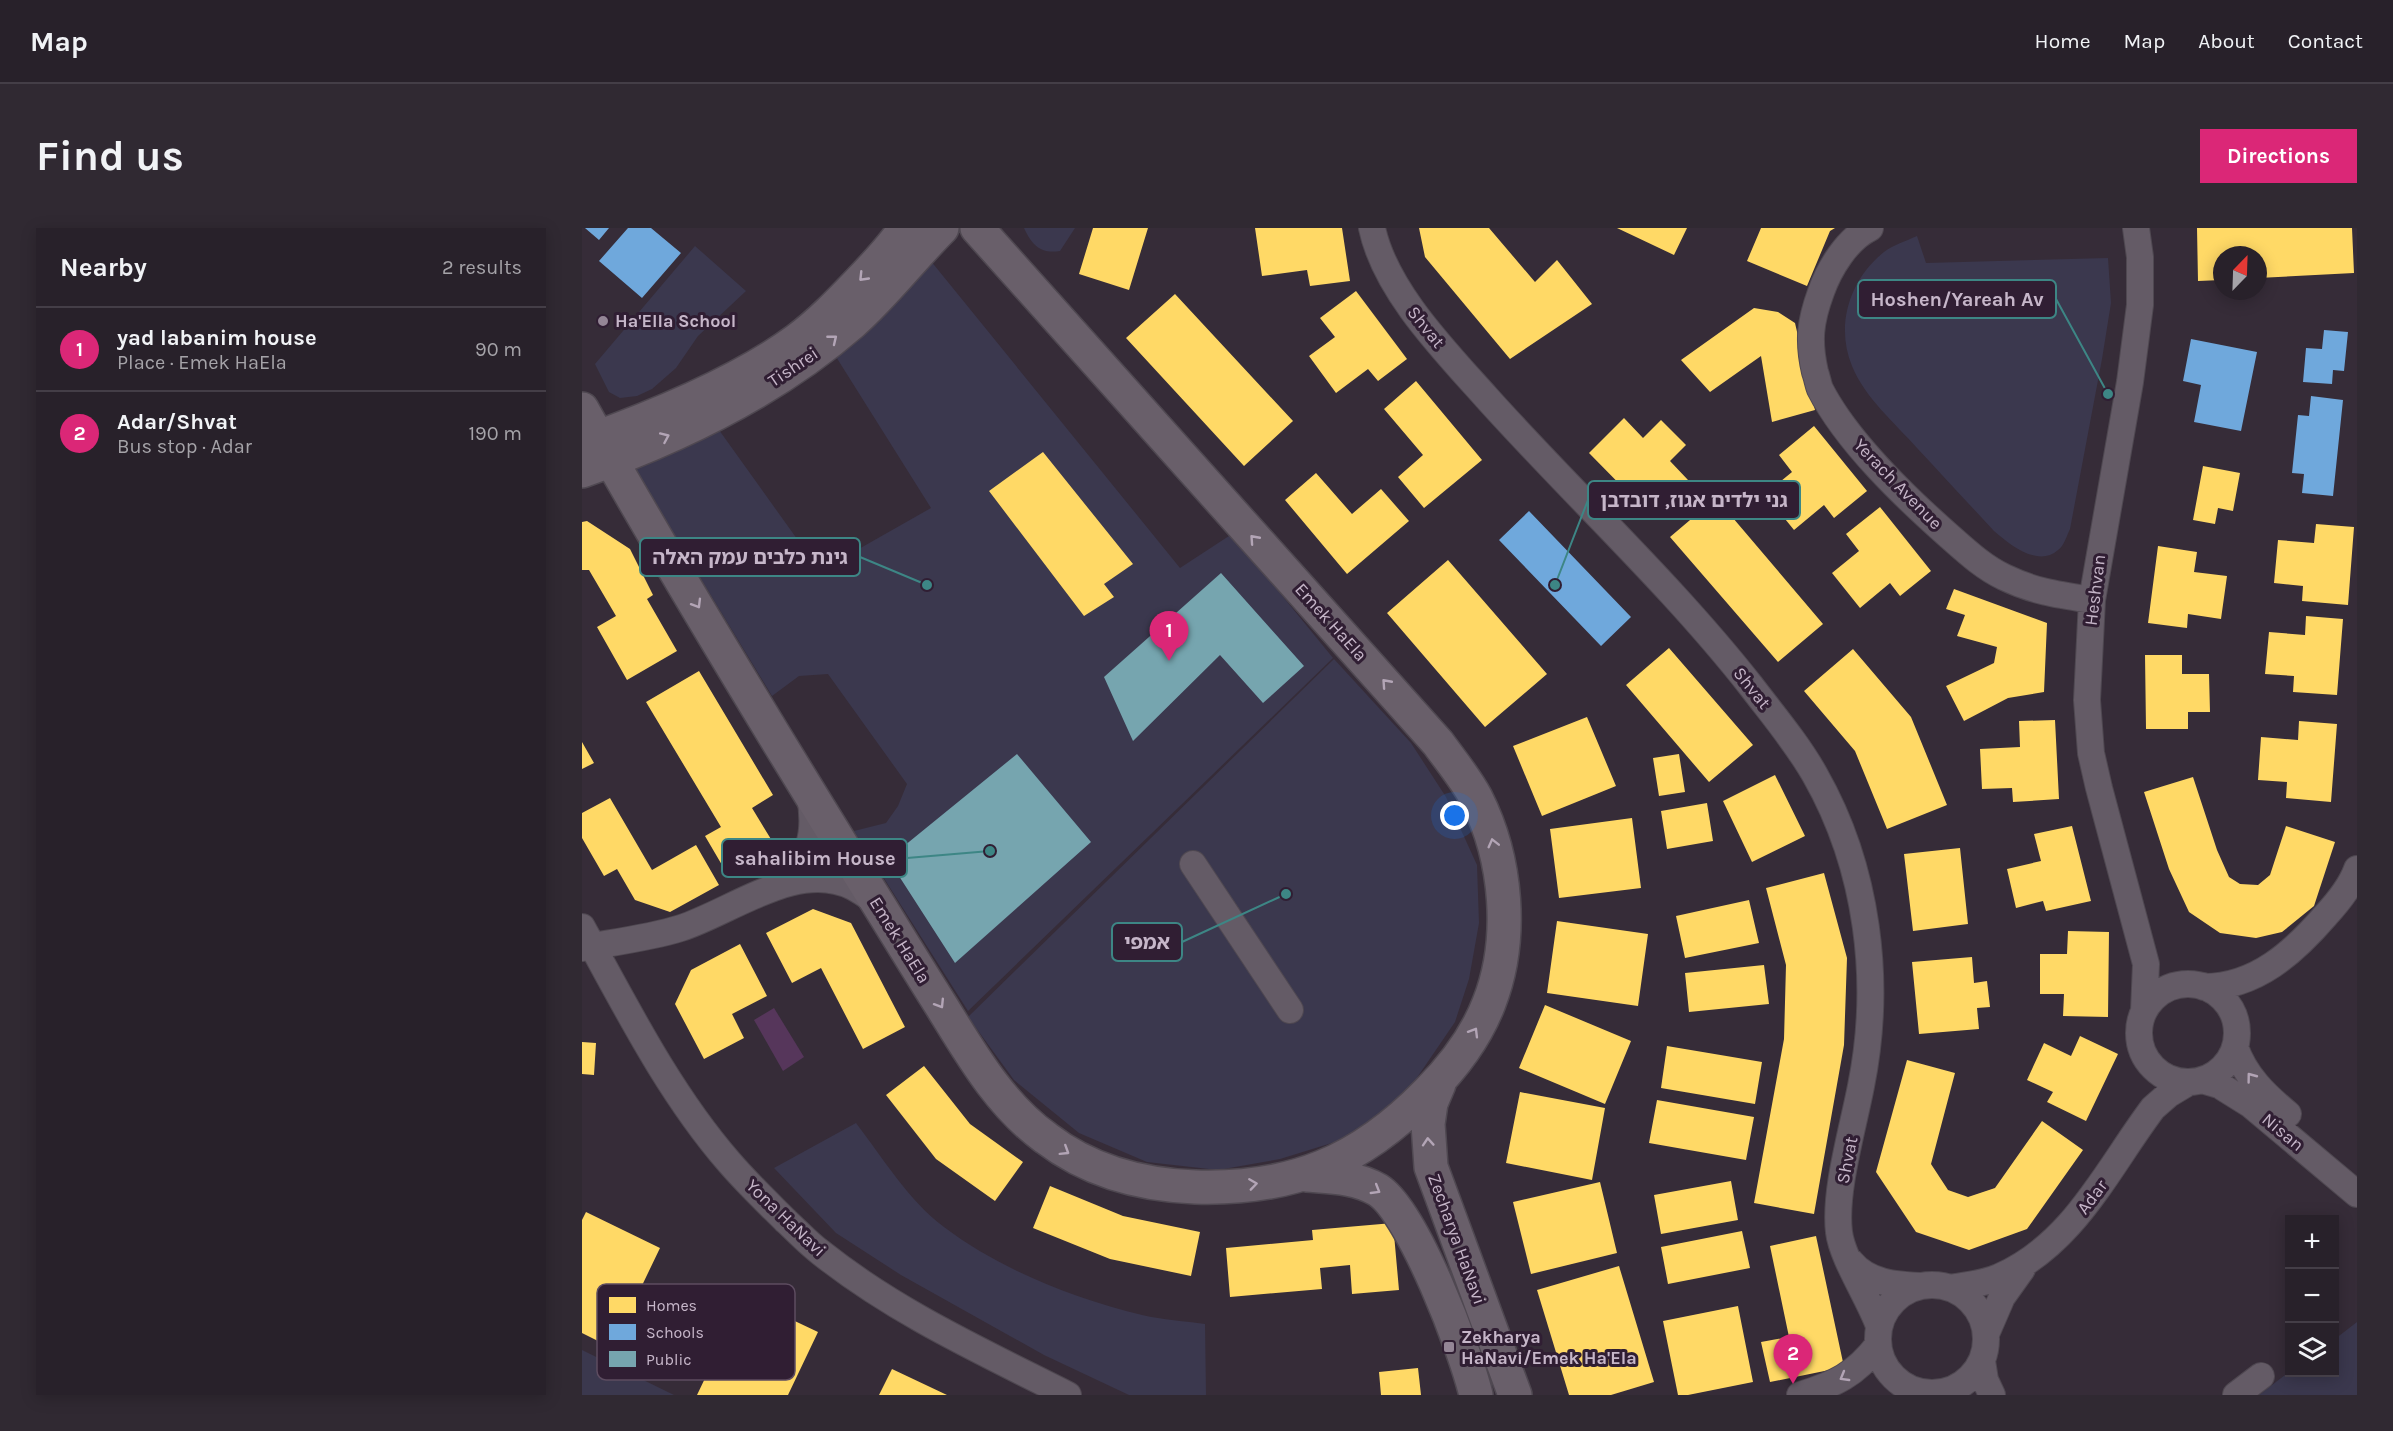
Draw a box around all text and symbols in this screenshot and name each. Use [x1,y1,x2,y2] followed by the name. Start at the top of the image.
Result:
[30,25,88,58] text: Map
[2035,29,2091,53] text: Home
[2124,29,2165,53] text: Map
[2198,29,2255,53] text: About
[2288,29,2363,53] text: Contact
[2200,129,2357,183] button: Directions
[36,131,184,181] text: Find us
[2213,246,2267,300] north arrow
[60,252,147,283] text: Nearby
[442,256,522,279] text: 2 results
[860,270,871,281] one-way arrow
[1858,280,2056,318] callout: Hoshen/Yareah Av
[1870,288,2044,311] text: Hoshen/Yareah Av
[1403,302,1450,353] street label: Shvat
[615,310,736,332] place label: Ha'Ella School
[596,314,610,328] marker: Ha'Ella School
[117,325,317,351] text: yad labanim house
[826,336,837,347] one-way arrow
[76,338,83,361] text: 1
[475,338,522,361] text: 90 m
[764,342,822,392] street label: Tishrei
[117,351,287,374] text: Place · Emek HaEla
[117,409,237,435] text: Adar/Shvat
[73,422,86,445] text: 2
[468,422,522,445] text: 190 m
[658,432,669,444] one-way arrow
[1849,434,1947,534] street label: Yerach Avenue
[117,435,252,458] text: Bus stop · Adar
[1588,481,1800,519] callout: גני ילדים אגוז, דובדבן
[1600,489,1788,512] text: גני ילדים אגוז, דובדבן
[1251,535,1262,546] one-way arrow
[640,538,860,576] callout: גינת כלבים עמק האלה
[652,546,848,569] text: גינת כלבים עמק האלה
[2080,553,2110,627] street label: Heshvan
[1290,578,1372,666] street label: Emek HaEla
[689,598,701,608] one-way arrow
[1150,612,1188,661] pin: 1
[1729,663,1776,714] street label: Shvat
[1382,679,1393,690] one-way arrow
[1440,801,1469,830] your location
[722,839,907,877] callout: sahalibim House
[1488,839,1500,849] one-way arrow
[734,847,896,870] text: sahalibim House
[865,893,935,987] street label: Emek HaEla
[1112,923,1182,961] callout: אמפי
[1124,931,1170,954] text: אמפי
[932,998,944,1008] one-way arrow
[1467,1028,1479,1038] one-way arrow
[2248,1073,2259,1084] one-way arrow
[2258,1108,2308,1156] street label: Nisan
[1832,1134,1862,1185] street label: Shvat
[1422,1137,1435,1146] one-way arrow
[1058,1144,1069,1155] one-way arrow
[1423,1171,1491,1307] street label: Zecharya HaNavi
[742,1175,830,1261] street label: Yona HaNavi
[2072,1175,2112,1219] street label: Adar
[1249,1178,1258,1190] one-way arrow
[1370,1183,1380,1195] one-way arrow
[2285,1215,2339,1377] map controls
[2285,1215,2339,1269] button: +
[2285,1269,2339,1323] button: −
[597,1284,795,1380] legend
[646,1296,697,1315] text: Homes
[646,1323,704,1342] text: Schools
[2285,1323,2339,1377] button: layers
[1461,1326,1637,1369] place label: Zekharya HaNavi/Emek Ha'Ela
[1774,1334,1812,1384] pin: 2
[1442,1340,1456,1354] marker: Zekharya HaNavi/Emek Ha'Ela
[646,1350,692,1369] text: Public
[1840,1370,1850,1382] one-way arrow

